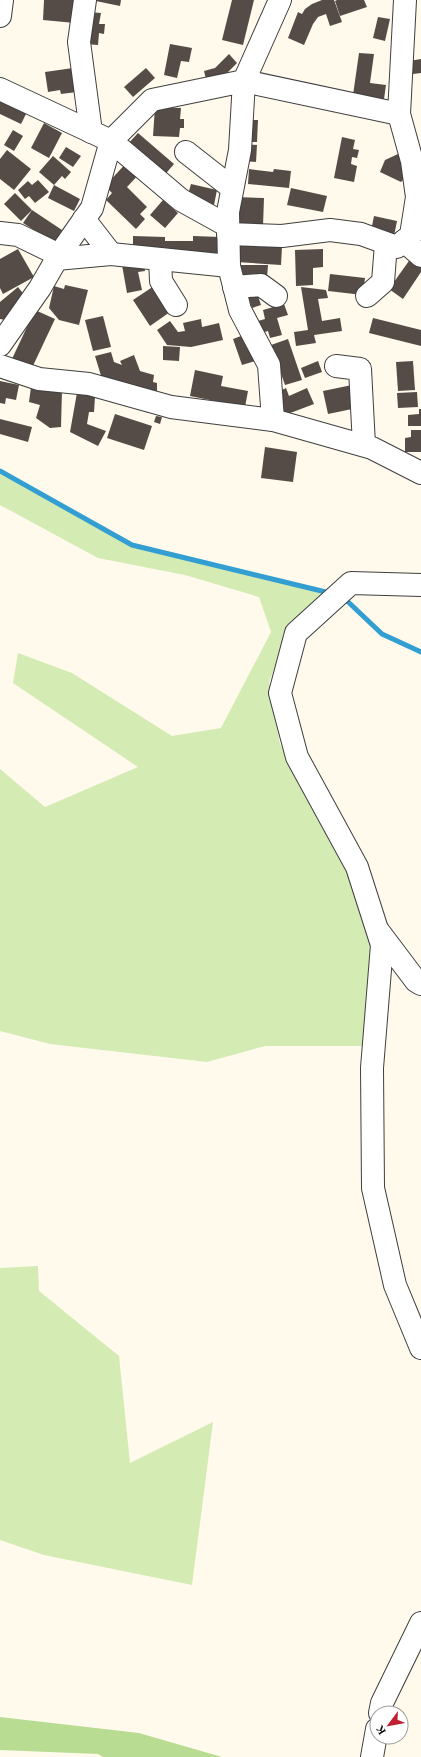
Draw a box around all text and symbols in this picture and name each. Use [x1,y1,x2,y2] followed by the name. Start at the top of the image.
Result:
[369,1705,409,1745] north arrow
[373,1723,388,1737] text: K

